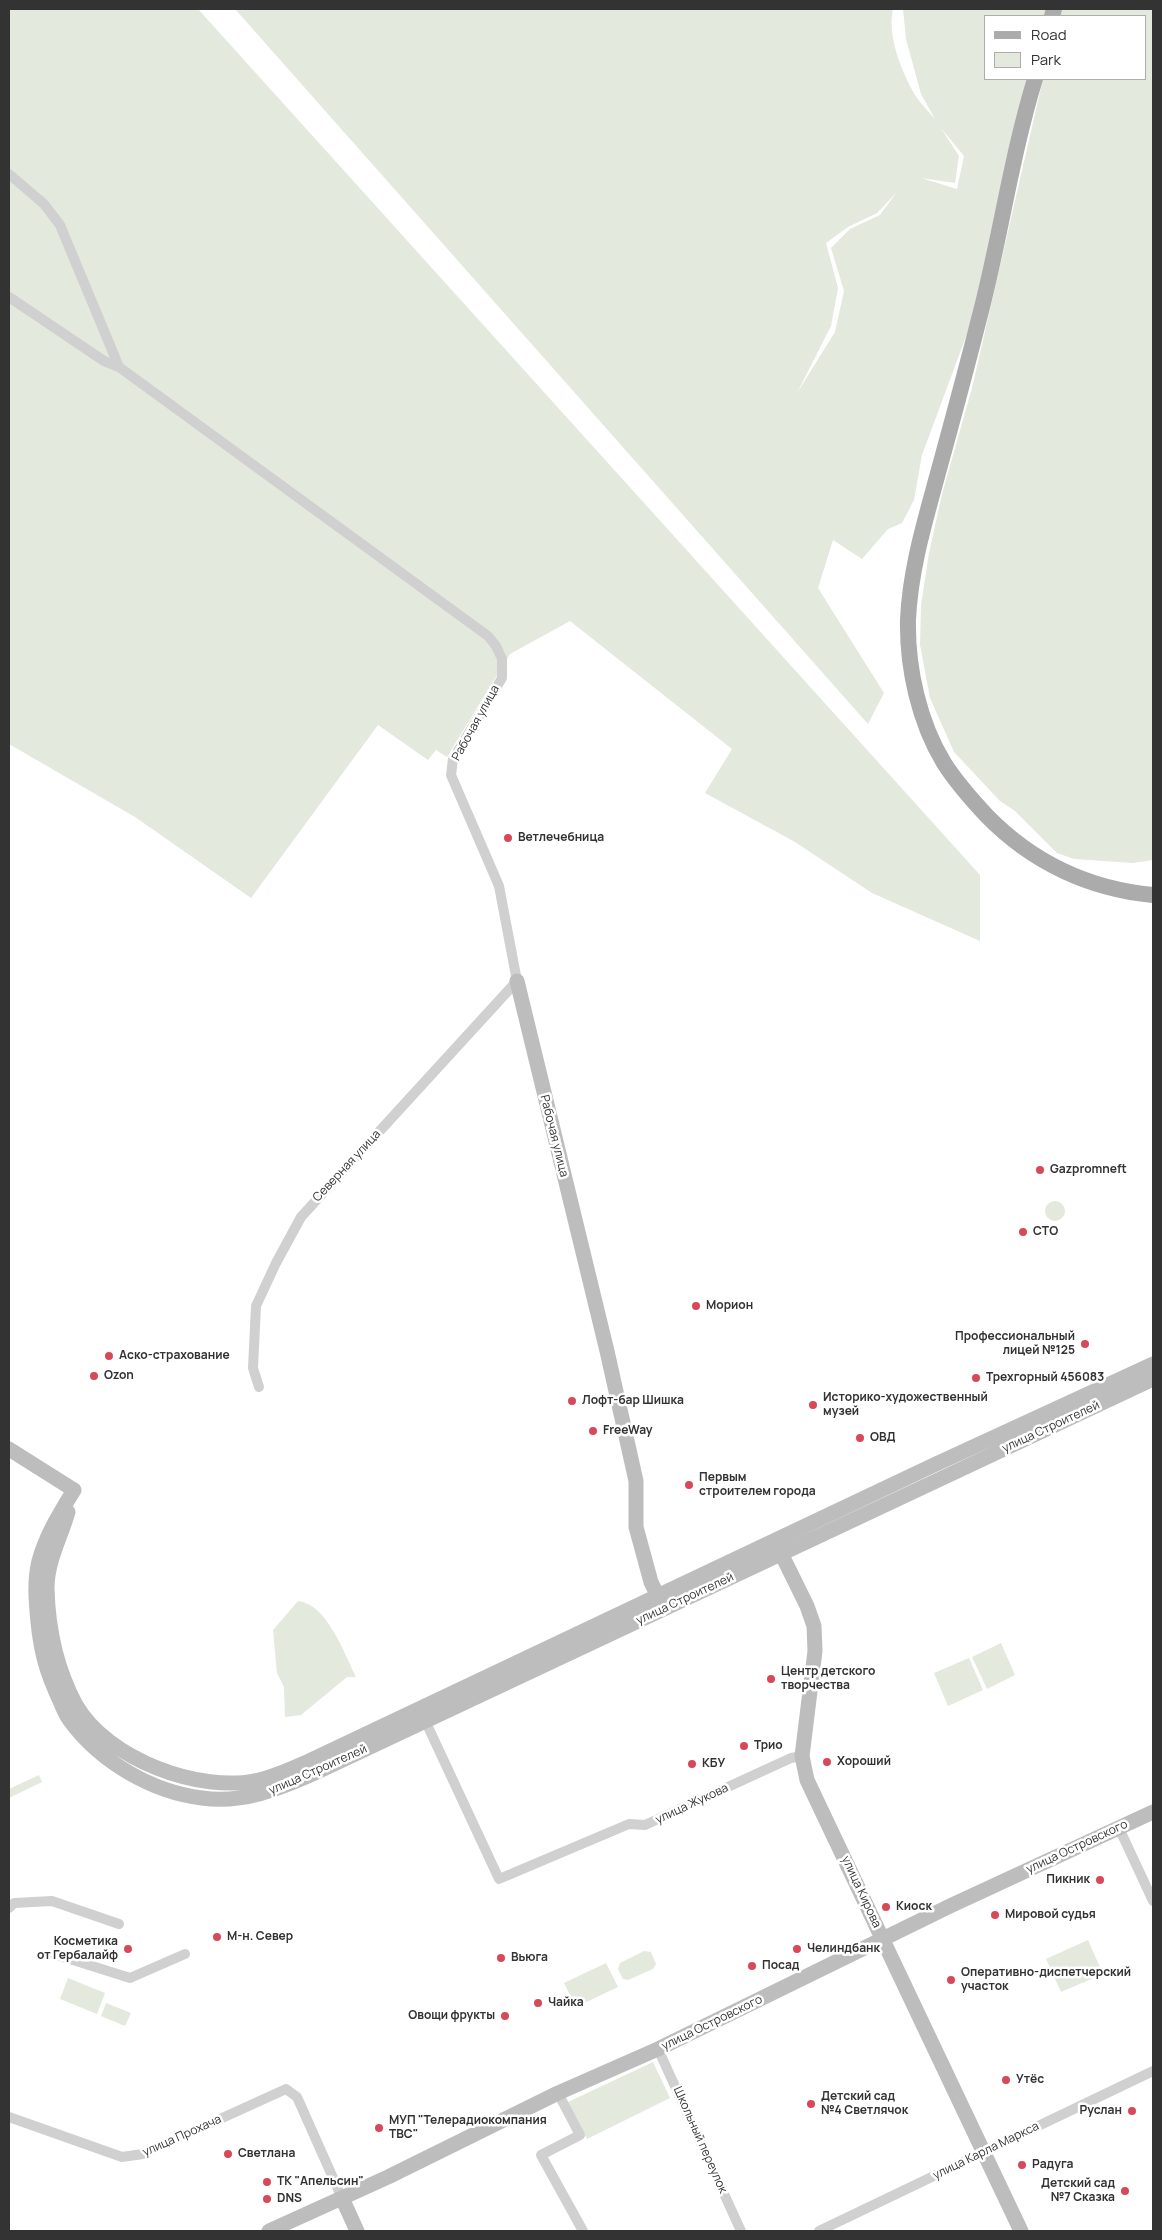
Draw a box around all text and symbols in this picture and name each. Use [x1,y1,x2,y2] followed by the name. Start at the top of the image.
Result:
[984,15,1147,80] legend
[1031,24,1067,45] text: Road
[1031,49,1061,70] text: Park
[449,683,503,763] street label: Рабочая улица
[518,831,604,845] place label: Ветлечебница
[502,832,514,844] marker: Ветлечебница
[537,1093,571,1179] street label: Рабочая улица
[310,1127,384,1205] street label: Северная улица
[1050,1163,1127,1177] place label: Gazpromneft
[1034,1164,1046,1176] marker: Gazpromneft
[1033,1225,1058,1239] place label: СТО
[1017,1226,1029,1238] marker: СТО
[706,1299,753,1313] place label: Морион
[690,1300,702,1312] marker: Морион
[955,1330,1075,1358] place label: Профессиональный лицей №125
[1079,1338,1091,1350] marker: Профессиональный лицей №125
[119,1349,230,1363] place label: Аско-страхование
[103,1350,115,1362] marker: Аско-страхование
[104,1369,134,1383] place label: Ozon
[88,1370,100,1382] marker: Ozon
[986,1371,1104,1385] place label: Трехгорный 456083
[970,1372,982,1384] marker: Трехгорный 456083
[823,1391,988,1419] place label: Историко-художественный музей
[582,1394,684,1408] place label: Лофт-бар Шишка
[566,1395,578,1407] marker: Лофт-бар Шишка
[1000,1398,1102,1456] street label: улица Строителей
[807,1399,819,1411] marker: Историко-художественный музей
[603,1424,652,1438] place label: FreeWay
[587,1425,599,1437] marker: FreeWay
[870,1431,896,1445] place label: ОВД
[854,1432,866,1444] marker: ОВД
[699,1471,816,1499] place label: Первым строителем города
[683,1479,695,1491] marker: Первым строителем города
[634,1570,736,1628] street label: улица Строителей
[781,1665,875,1693] place label: Центр детского творчества
[765,1673,777,1685] marker: Центр детского творчества
[754,1739,783,1753] place label: Трио
[738,1740,750,1752] marker: Трио
[267,1742,369,1798] street label: улица Строителей
[837,1755,891,1769] place label: Хороший
[821,1756,833,1768] marker: Хороший
[702,1757,725,1771] place label: КБУ
[686,1758,698,1770] marker: КБУ
[653,1781,731,1827] street label: улица Жукова
[1024,1817,1130,1877] street label: улица Островского
[838,1854,884,1930] street label: улица Кирова
[1046,1873,1090,1887] place label: Пикник
[1094,1874,1106,1886] marker: Пикник
[896,1900,932,1914] place label: Киоск
[880,1901,892,1913] marker: Киоск
[1005,1908,1096,1922] place label: Мировой судья
[989,1909,1001,1921] marker: Мировой судья
[227,1930,293,1944] place label: М-н. Север
[211,1931,223,1943] marker: М-н. Север
[37,1935,118,1963] place label: Косметика от Гербалайф
[807,1942,880,1956] place label: Челиндбанк
[122,1943,134,1955] marker: Косметика от Гербалайф
[791,1943,803,1955] marker: Челиндбанк
[511,1951,548,1965] place label: Вьюга
[495,1952,507,1964] marker: Вьюга
[762,1959,799,1973] place label: Посад
[746,1960,758,1972] marker: Посад
[961,1966,1131,1994] place label: Оперативно-диспетчерский участок
[945,1974,957,1986] marker: Оперативно-диспетчерский участок
[659,1992,765,2054] street label: улица Островского
[548,1996,584,2010] place label: Чайка
[532,1997,544,2009] marker: Чайка
[408,2009,495,2023] place label: Овощи фрукты
[499,2010,511,2022] marker: Овощи фрукты
[1016,2073,1044,2087] place label: Утёс
[1000,2074,1012,2086] marker: Утёс
[670,2084,730,2196] street label: Школьный переулок
[821,2090,908,2118] place label: Детский сад №4 Светлячок
[805,2098,817,2110] marker: Детский сад №4 Светлячок
[1079,2104,1122,2118] place label: Руслан
[1126,2105,1138,2117] marker: Руслан
[140,2112,224,2160] street label: улица Прохача
[389,2114,547,2142] place label: МУП "Телерадиокомпания ТВС"
[931,2119,1041,2183] street label: улица Карла Маркса
[373,2122,385,2134] marker: МУП "Телерадиокомпания ТВС"
[238,2147,295,2161] place label: Светлана
[222,2148,234,2160] marker: Светлана
[1032,2158,1073,2172] place label: Радуга
[1016,2159,1028,2171] marker: Радуга
[277,2175,364,2189] place label: ТК "Апельсин"
[261,2176,273,2188] marker: ТК "Апельсин"
[1041,2177,1115,2205] place label: Детский сад №7 Сказка
[1119,2185,1131,2197] marker: Детский сад №7 Сказка
[277,2192,302,2206] place label: DNS
[261,2193,273,2205] marker: DNS

